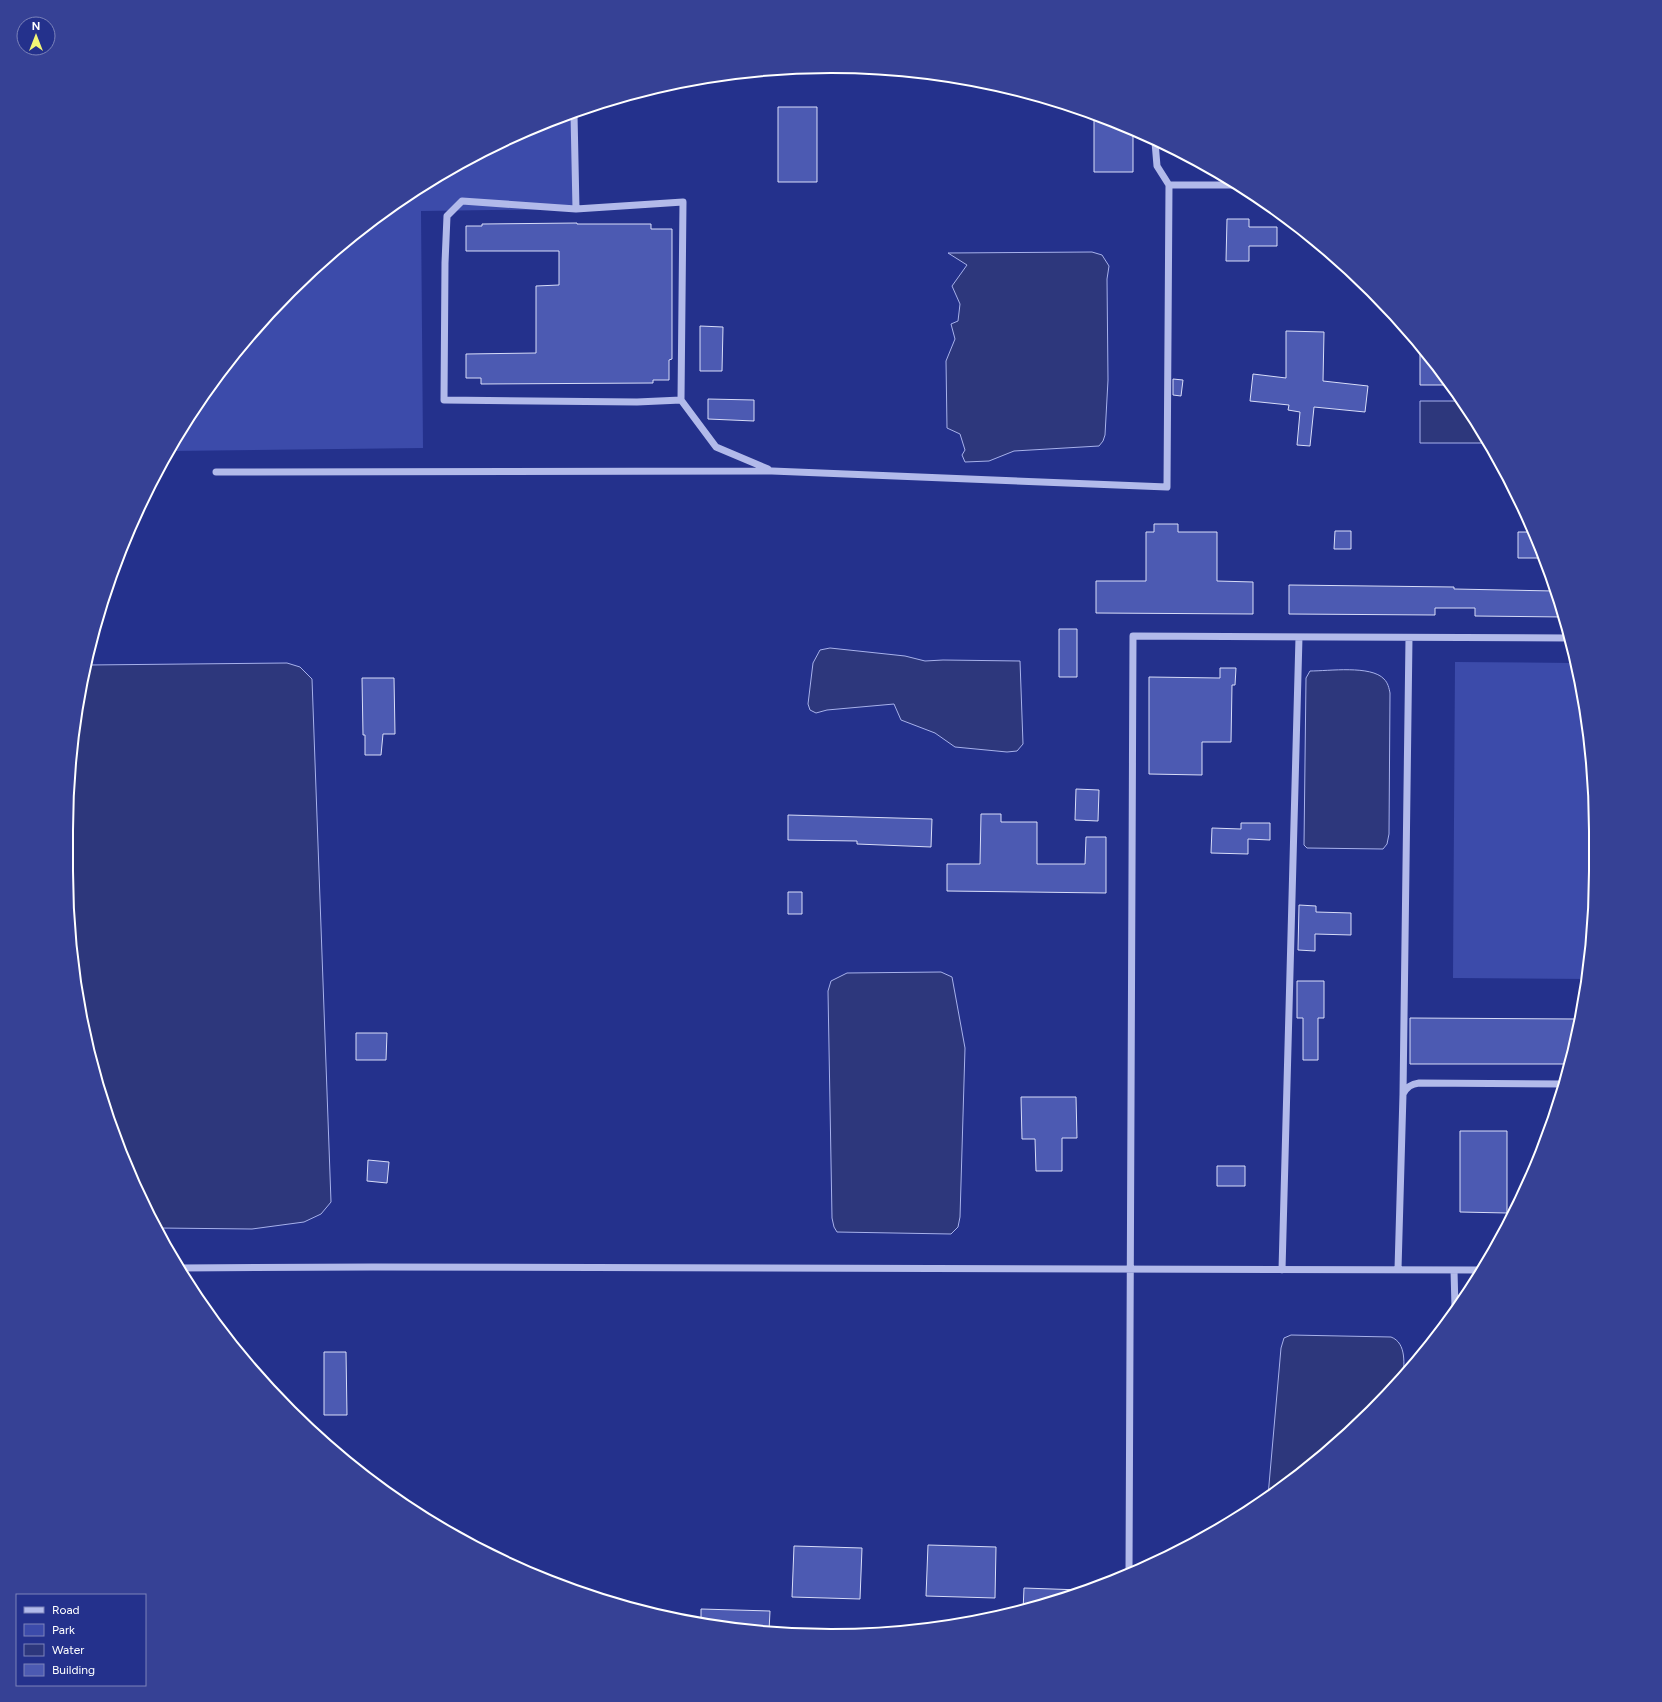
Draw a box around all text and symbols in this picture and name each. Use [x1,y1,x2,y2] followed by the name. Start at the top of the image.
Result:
[16,16,56,56] north arrow
[32,20,40,33] text: N
[16,1594,146,1686] legend
[52,1603,80,1617] text: Road
[52,1623,75,1637] text: Park
[52,1643,84,1657] text: Water
[52,1663,95,1677] text: Building

